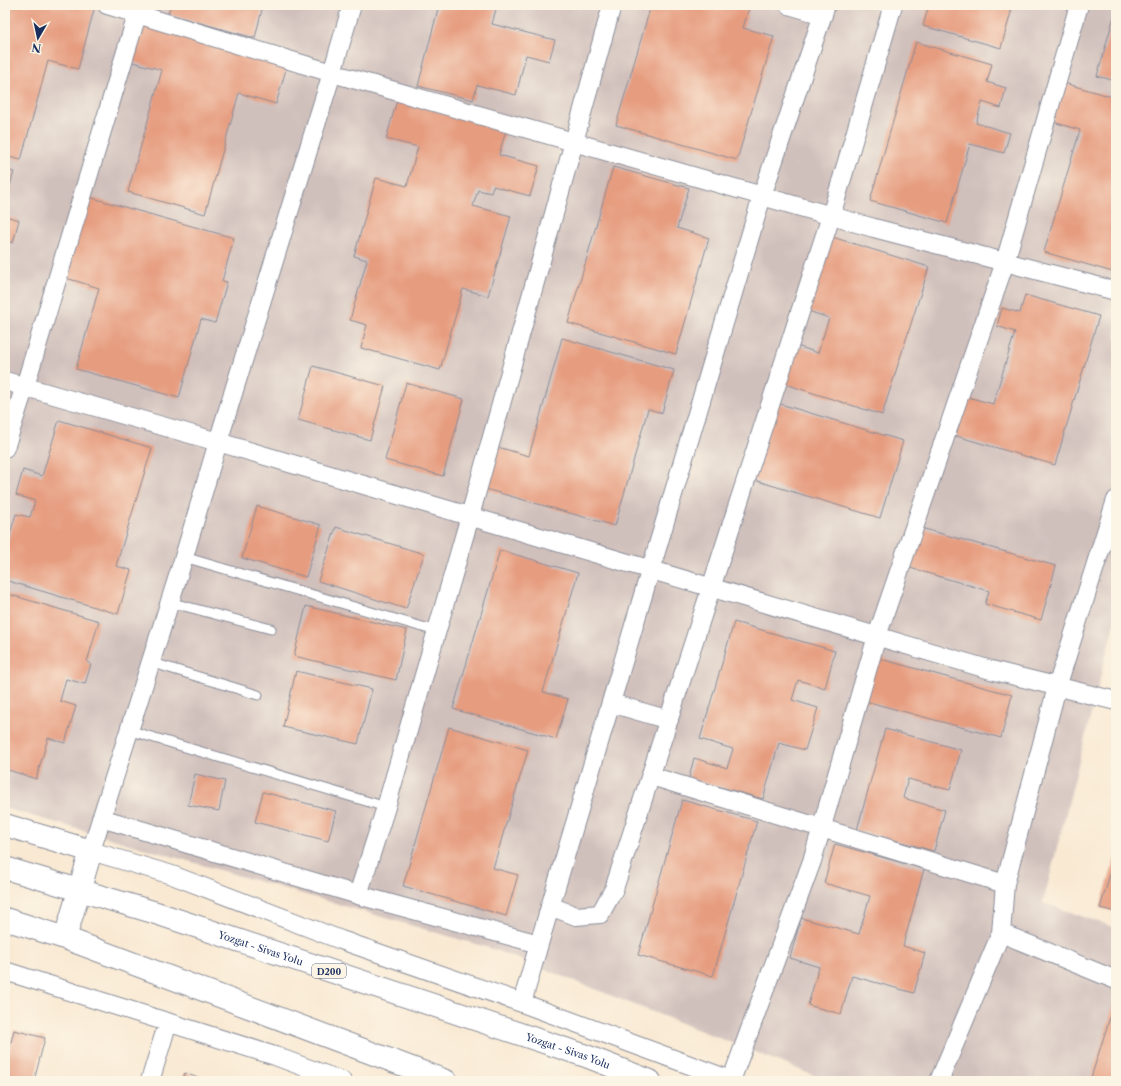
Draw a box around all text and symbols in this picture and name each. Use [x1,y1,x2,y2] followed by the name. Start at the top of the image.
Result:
[18,18,58,58] north arrow
[30,40,42,56] text: N
[216,927,305,968] street label: Yozgat - Sivas Yolu
[312,964,346,978] road number: D200
[523,1030,612,1071] street label: Yozgat - Sivas Yolu

